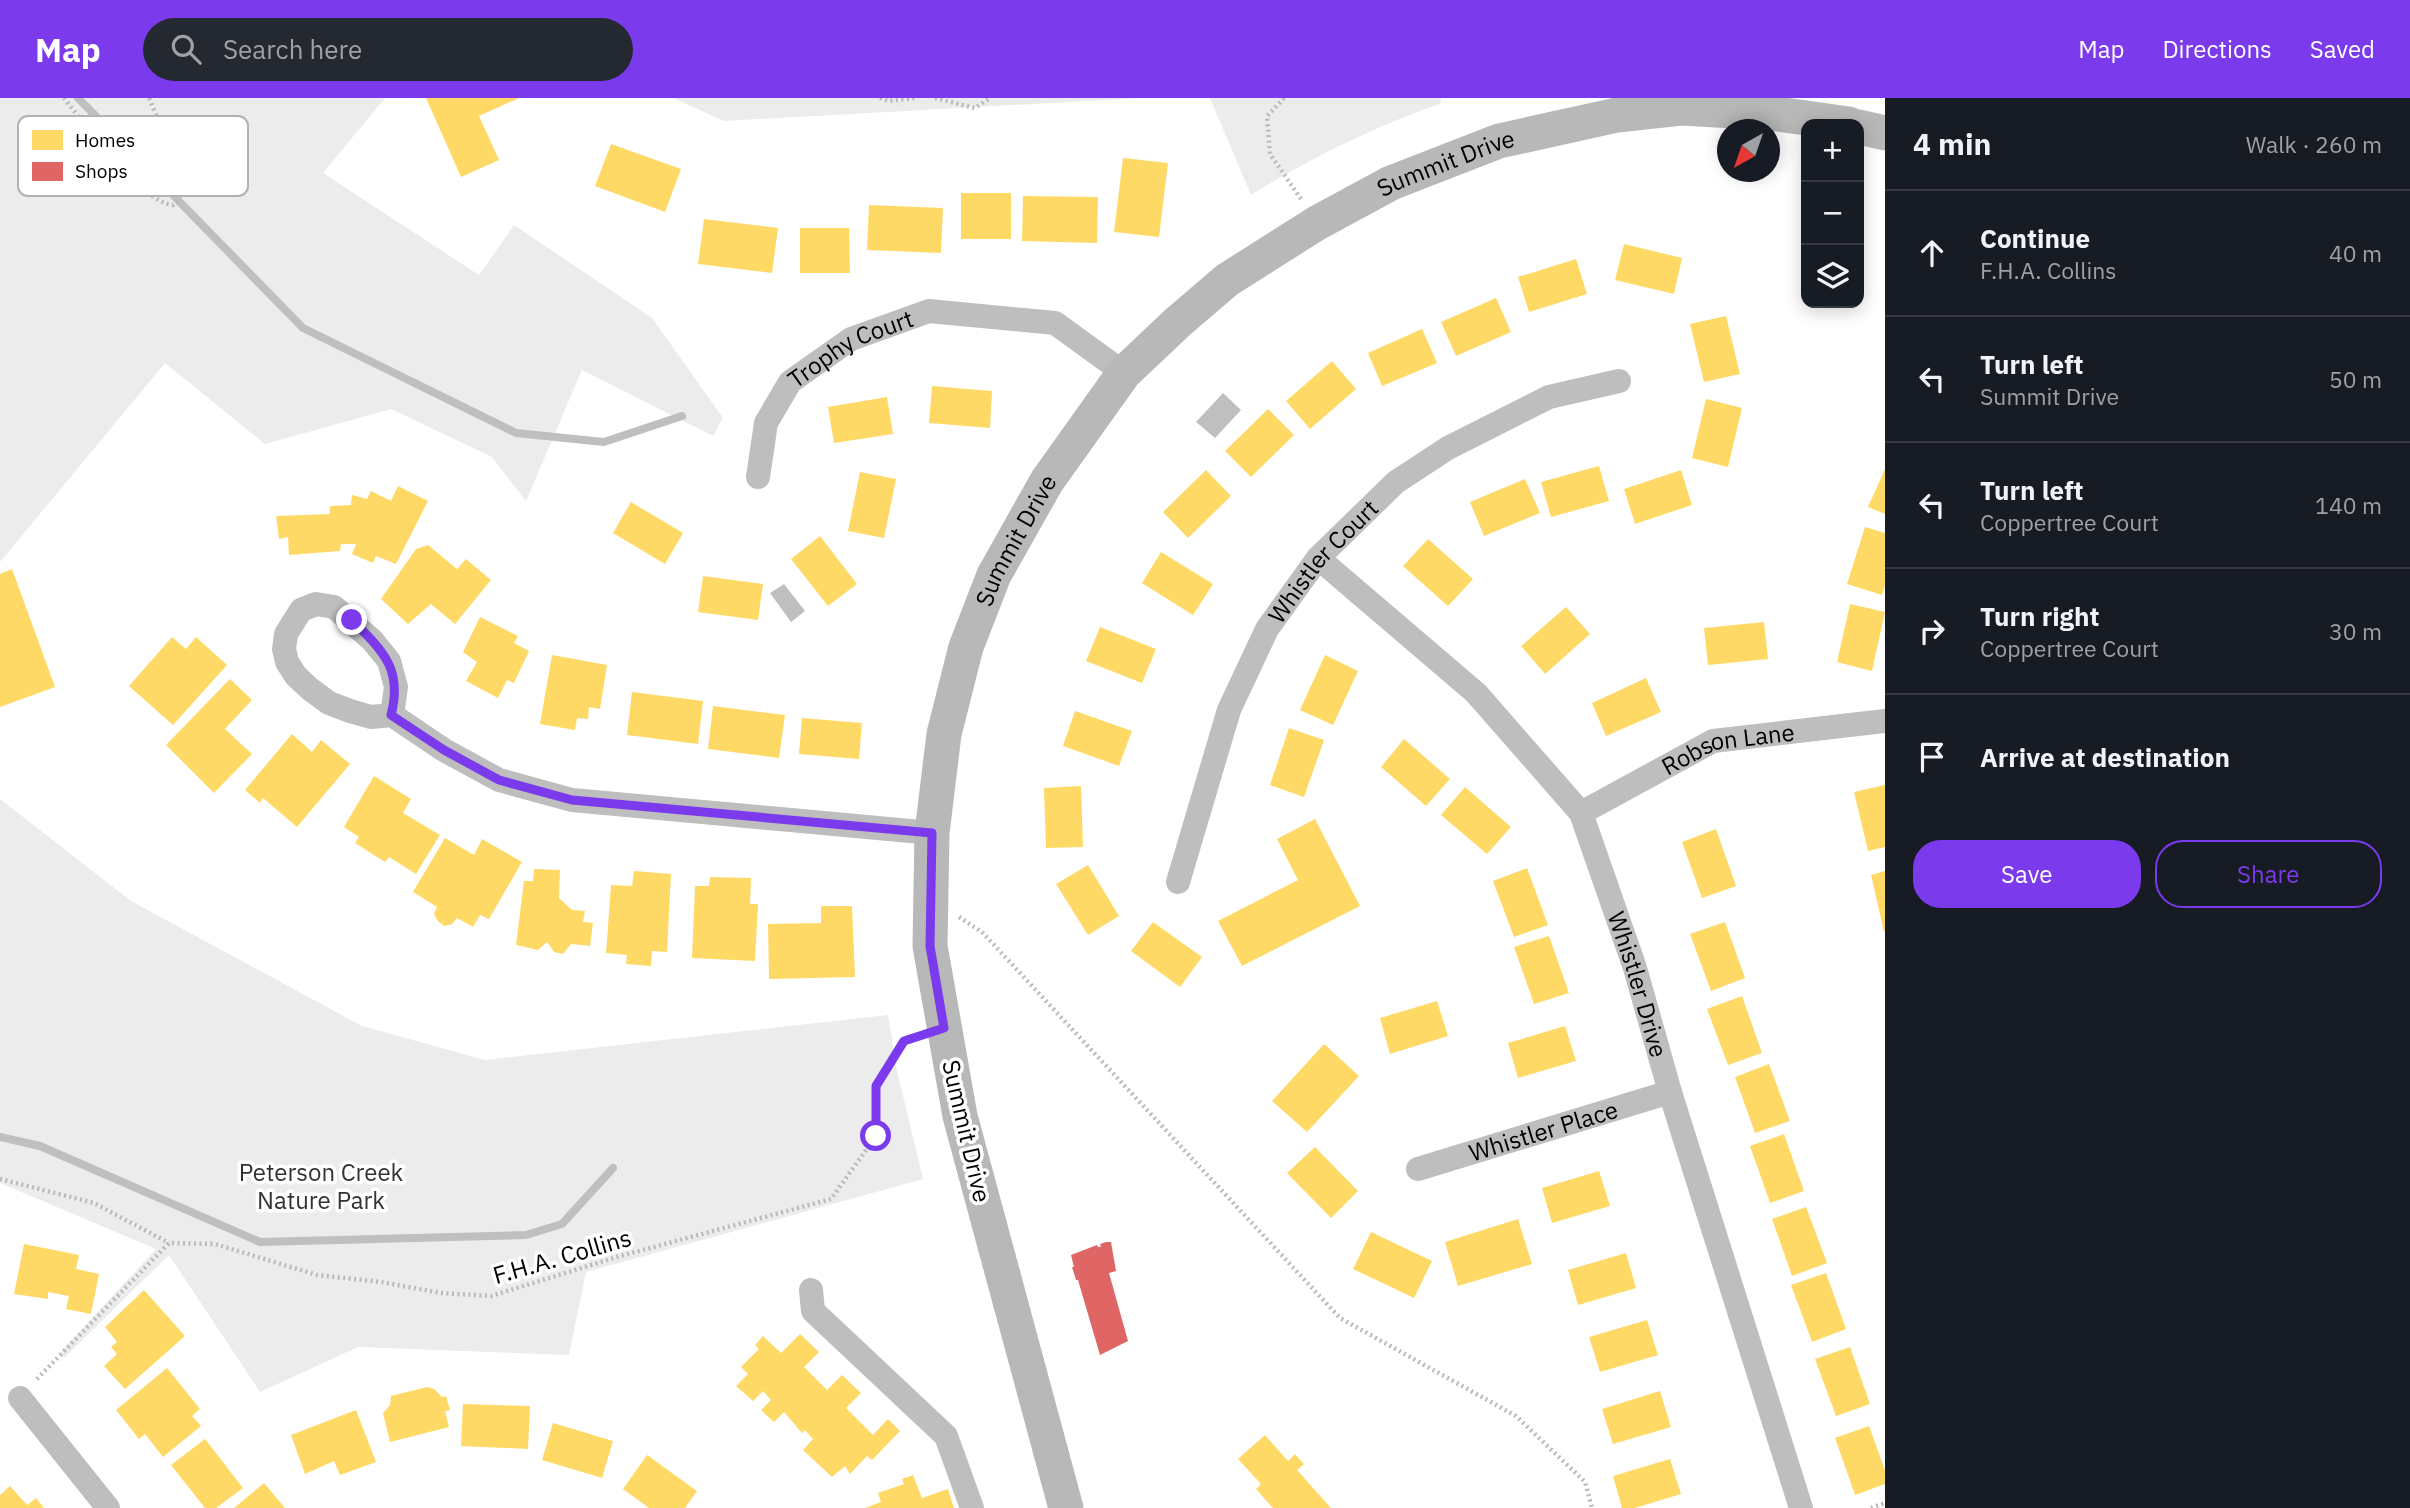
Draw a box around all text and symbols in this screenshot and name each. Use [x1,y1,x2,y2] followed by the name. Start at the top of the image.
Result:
[143,18,633,81] search box
[35,28,101,71] text: Map
[167,30,205,68] icon: search
[223,32,362,66] text: Search here
[2078,33,2124,65] text: Map
[2162,33,2272,65] text: Directions
[2310,33,2375,65] text: Saved
[18,116,248,196] legend
[1717,119,1780,182] north arrow
[1801,119,1864,308] map controls
[1801,119,1864,182] button: +
[1371,122,1517,204] street label: Summit Drive
[1913,124,1991,163] text: 4 min
[75,128,135,152] text: Homes
[2246,129,2382,159] text: Walk · 260 m
[75,159,128,183] text: Shops
[1801,182,1864,245] button: −
[1980,221,2090,255] text: Continue
[1913,234,1951,272] icon: ahead
[2329,238,2382,268] text: 40 m
[1801,245,1864,308] button: layers
[1980,255,2116,285] text: F.H.A. Collins
[781,302,917,395] street label: Trophy Court
[1980,347,2083,381] text: Turn left
[1913,360,1951,398] icon: left
[2329,364,2382,394] text: 50 m
[1980,381,2119,411] text: Summit Drive
[967,469,1064,611] street label: Summit Drive
[1980,473,2083,507] text: Turn left
[1913,486,1951,524] icon: left
[2315,490,2382,520] text: 140 m
[1260,492,1385,630] street label: Whistler Court
[1980,507,2159,537] text: Coppertree Court
[1980,599,2099,633] text: Turn right
[336,604,367,635] route end
[1913,612,1951,650] icon: right
[2329,616,2382,646] text: 30 m
[1980,633,2159,663] text: Coppertree Court
[1656,716,1796,782] street label: Robson Lane
[1913,738,1951,776] icon: arrive
[1980,740,2230,774] text: Arrive at destination
[1913,840,2141,908] button: Save
[2155,840,2382,908] button: Share
[1601,907,1675,1061] street label: Whistler Drive
[935,1057,999,1205] street label: Summit Drive
[1465,1093,1622,1169] street label: Whistler Place
[860,1120,891,1151] route start
[239,1156,404,1216] park label: Peterson Creek Nature Park
[489,1221,635,1291] street label: F.H.A. Collins

